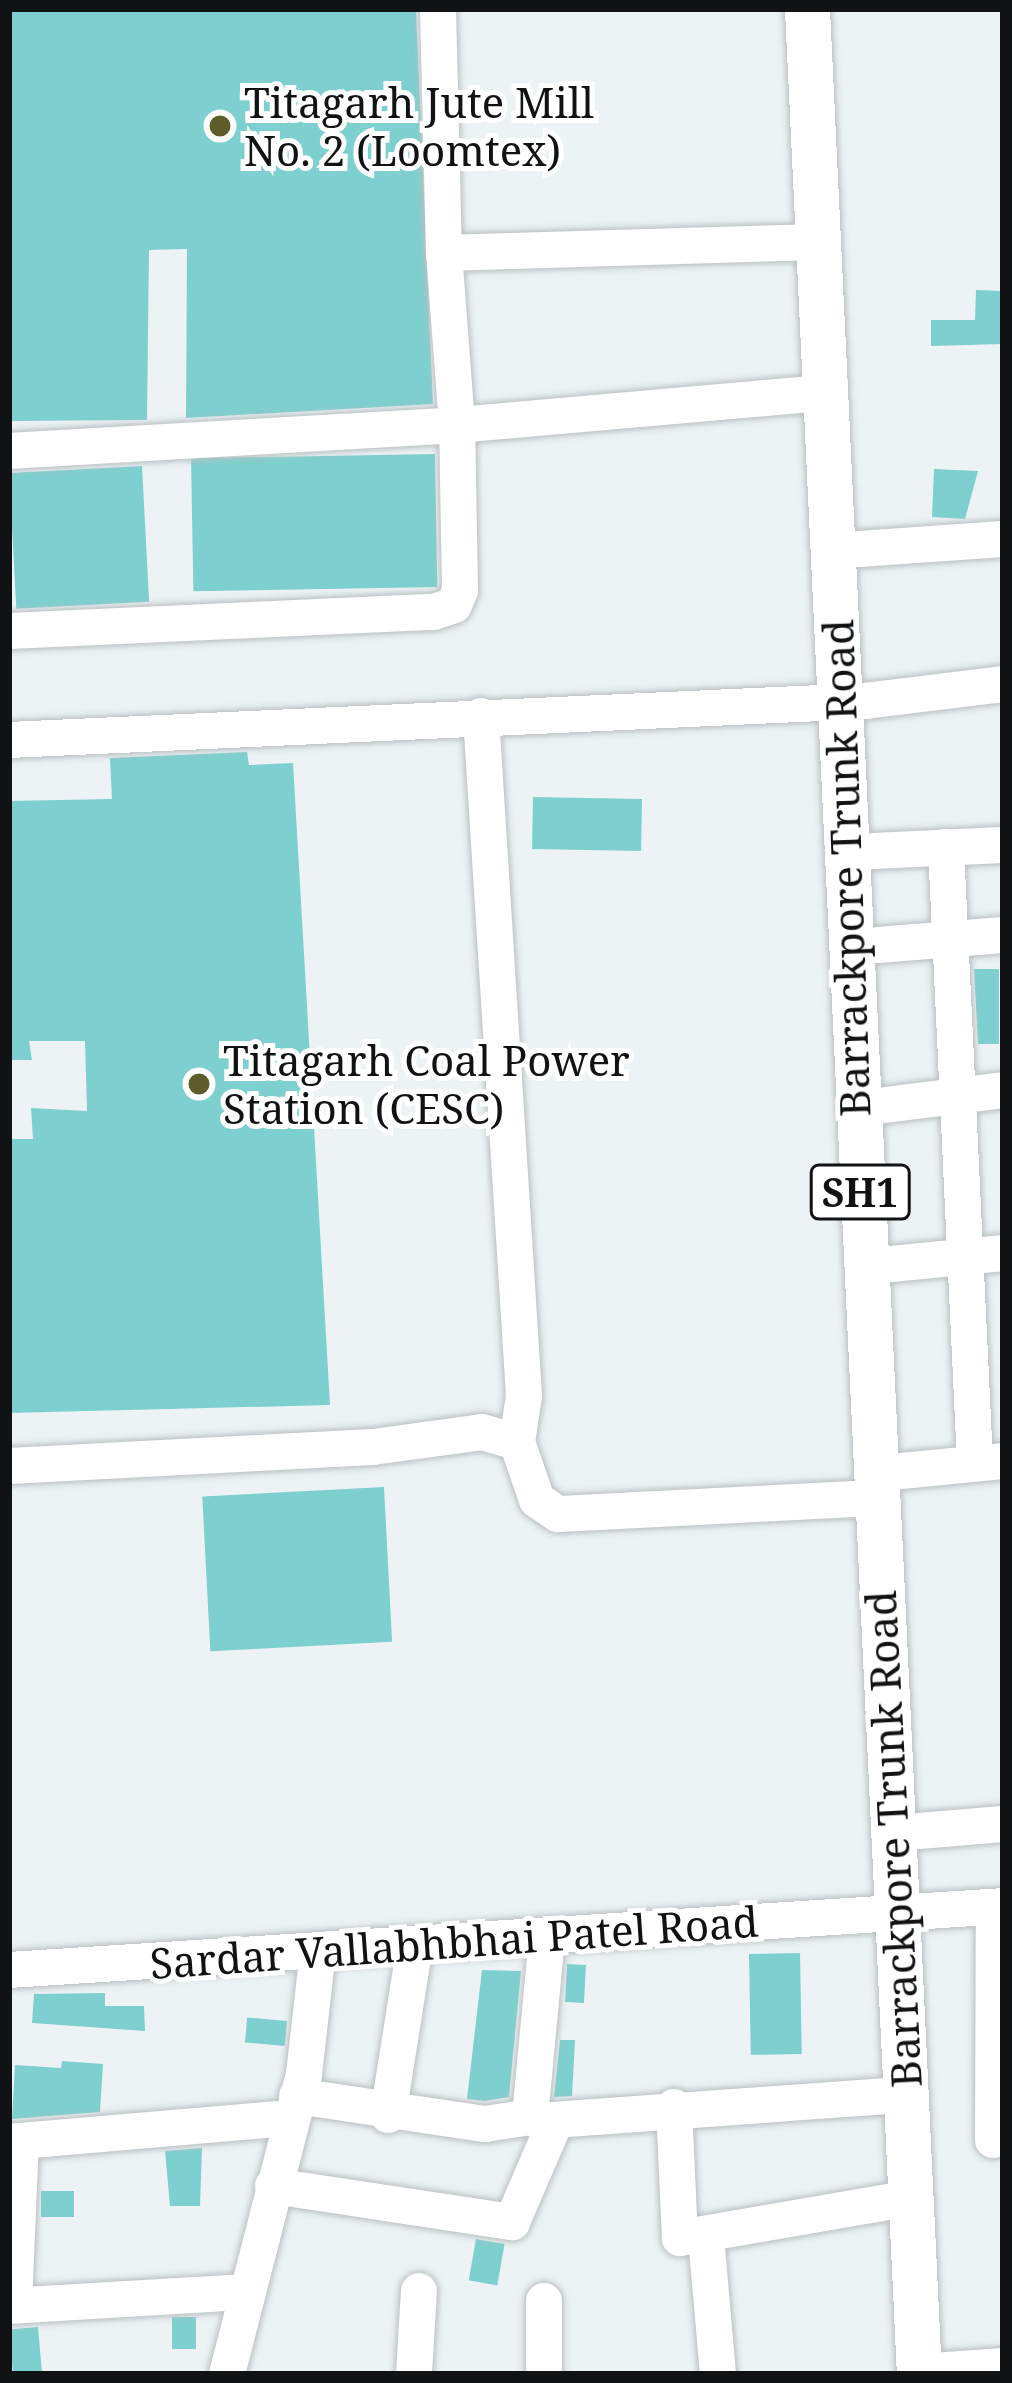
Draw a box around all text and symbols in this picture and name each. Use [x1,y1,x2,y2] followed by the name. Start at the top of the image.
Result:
[244,77,594,176] place label: Titagarh Jute Mill No. 2 (Loomtex)
[207,113,233,139] marker: Titagarh Jute Mill No. 2 (Loomtex)
[812,618,880,1118] street label: Barrackpore Trunk Road
[223,1035,630,1134] place label: Titagarh Coal Power Station (CESC)
[186,1071,212,1097] marker: Titagarh Coal Power Station (CESC)
[809,1159,911,1225] road number: SH1
[855,1589,931,2089] street label: Barrackpore Trunk Road
[148,1896,760,1988] street label: Sardar Vallabhbhai Patel Road

